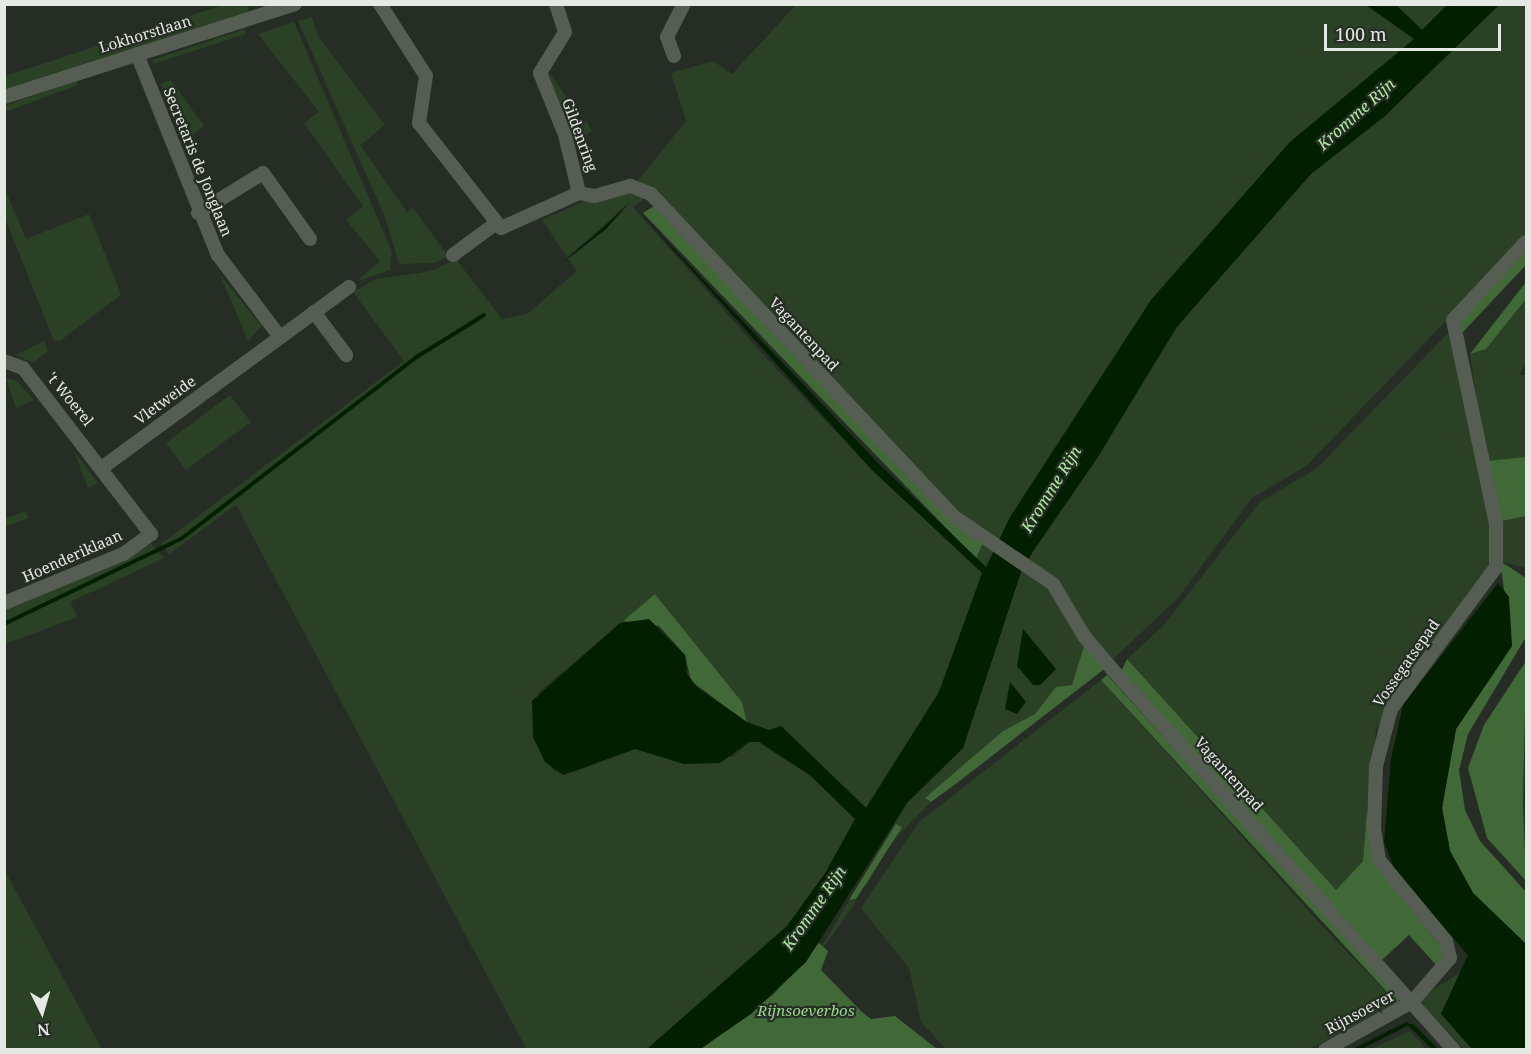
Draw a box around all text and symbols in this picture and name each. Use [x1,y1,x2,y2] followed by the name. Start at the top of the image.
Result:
[97,11,193,57] street label: Lokhorstlaan
[1327,12,1504,50] scale bar
[1335,22,1387,46] text: 100 m
[1313,74,1399,154] water label: Kromme Rijn
[160,85,236,239] street label: Secretaris de Jonglaan
[558,96,602,174] street label: Gildenring
[765,294,843,374] street label: Vagantenpad
[43,369,97,429] street label: 't Woerel
[131,372,199,428] street label: Vletweide
[1017,442,1085,536] water label: Kromme Rijn
[19,526,125,586] street label: Hoenderiklaan
[1369,616,1443,710] street label: Vossegatsepad
[1191,733,1267,815] street label: Vagantenpad
[778,862,850,954] water label: Kromme Rijn
[12,982,72,1042] north arrow
[1322,986,1398,1038] street label: Rijnsoever
[757,1002,855,1020] park label: Rijnsoeverbos
[36,1018,51,1041] text: N

